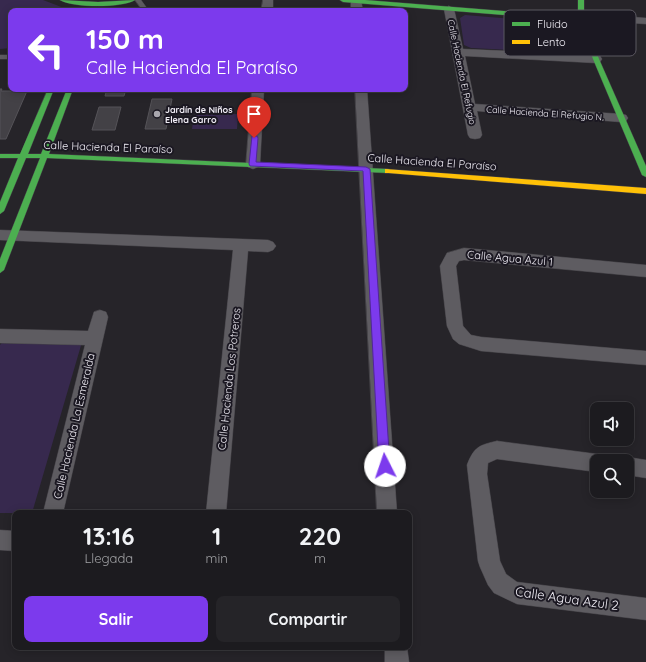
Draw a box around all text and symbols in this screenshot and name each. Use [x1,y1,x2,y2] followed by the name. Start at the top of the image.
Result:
[504,10,636,56] legend
[537,17,568,31] text: Fluido
[445,18,479,126] street label: Calle Hacienda El Refugio
[86,21,164,56] text: 150 m
[20,24,72,76] icon: left
[537,35,566,49] text: Lento
[86,56,298,79] text: Calle Hacienda El Paraíso
[237,97,271,138] pin
[243,103,265,125] icon: arrive
[486,103,604,123] street label: Calle Hacienda El Refugio N.
[165,104,233,125] place label: Jardín de Niños Elena Garro
[152,109,162,119] marker: Jardín de Niños Elena Garro
[43,138,173,156] street label: Calle Hacienda El Paraíso
[367,151,497,174] street label: Calle Hacienda El Paraíso
[467,247,553,269] street label: Calle Agua Azul 1
[215,307,243,451] street label: Calle Hacienda Los Potreros
[50,352,98,500] street label: Calle Hacienda La Esmeralda
[590,402,634,498] map controls
[590,402,634,446] button: sound
[364,445,406,487] position arrow
[590,454,634,498] button: search
[83,521,134,551] text: 13:16
[212,521,221,551] text: 1
[299,521,341,551] text: 220
[84,550,133,566] text: Llegada
[206,550,228,566] text: min
[314,550,326,566] text: m
[514,583,620,613] street label: Calle Agua Azul 2
[24,596,208,642] button: Salir
[216,596,400,642] button: Compartir

